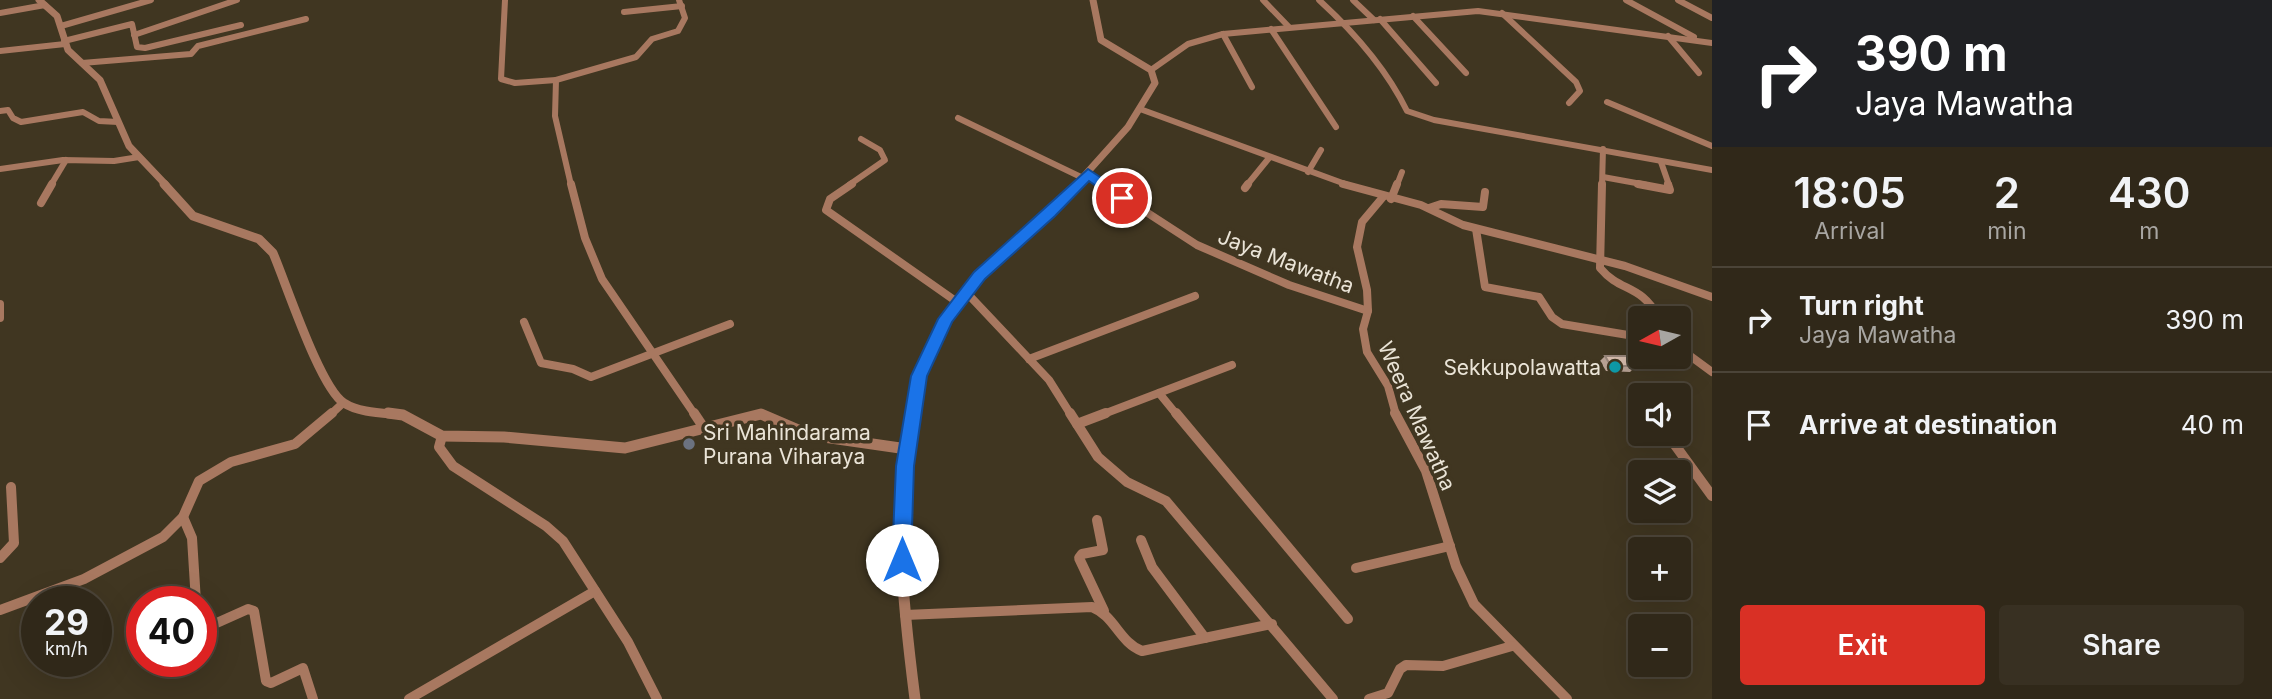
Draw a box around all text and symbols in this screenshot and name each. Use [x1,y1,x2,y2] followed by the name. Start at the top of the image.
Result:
[1855,24,2008,83] text: 390 m
[1740,28,1831,119] icon: right
[1855,84,2074,123] text: Jaya Mawatha
[1794,167,1906,218] text: 18:05
[1994,167,2020,218] text: 2
[2108,167,2190,218] text: 430
[1092,168,1152,228] pin
[1103,179,1141,217] icon: arrive
[1814,217,1885,245] text: Arrival
[1987,217,2027,245] text: min
[2139,217,2159,245] text: m
[1214,224,1358,298] street label: Jaya Mawatha
[1799,290,1924,321] text: Turn right
[1740,301,1778,339] icon: right
[2165,304,2244,335] text: 390 m
[1628,306,1690,369] north arrow
[1628,306,1691,677] map controls
[1799,321,1956,349] text: Jaya Mawatha
[1373,338,1461,494] street label: Weera Mawatha
[1443,355,1601,380] place label: Sekkupolawatta
[1607,359,1623,375] marker: Sekkupolawatta
[1628,383,1691,446] button: sound
[1740,406,1778,444] icon: arrive
[1799,409,2058,440] text: Arrive at destination
[2181,409,2244,440] text: 40 m
[703,420,871,469] place label: Sri Mahindarama Purana Viharaya
[681,436,697,452] marker: Sri Mahindarama Purana Viharaya
[1628,460,1691,523] button: layers
[865,523,939,597] position arrow
[1628,537,1691,600] button: +
[126,586,217,677] speed limit sign: 40
[44,601,89,643] text: 29
[1740,605,1985,685] button: Exit
[1999,605,2244,685] button: Share
[1628,614,1691,677] button: −
[45,638,88,659] text: km/h

